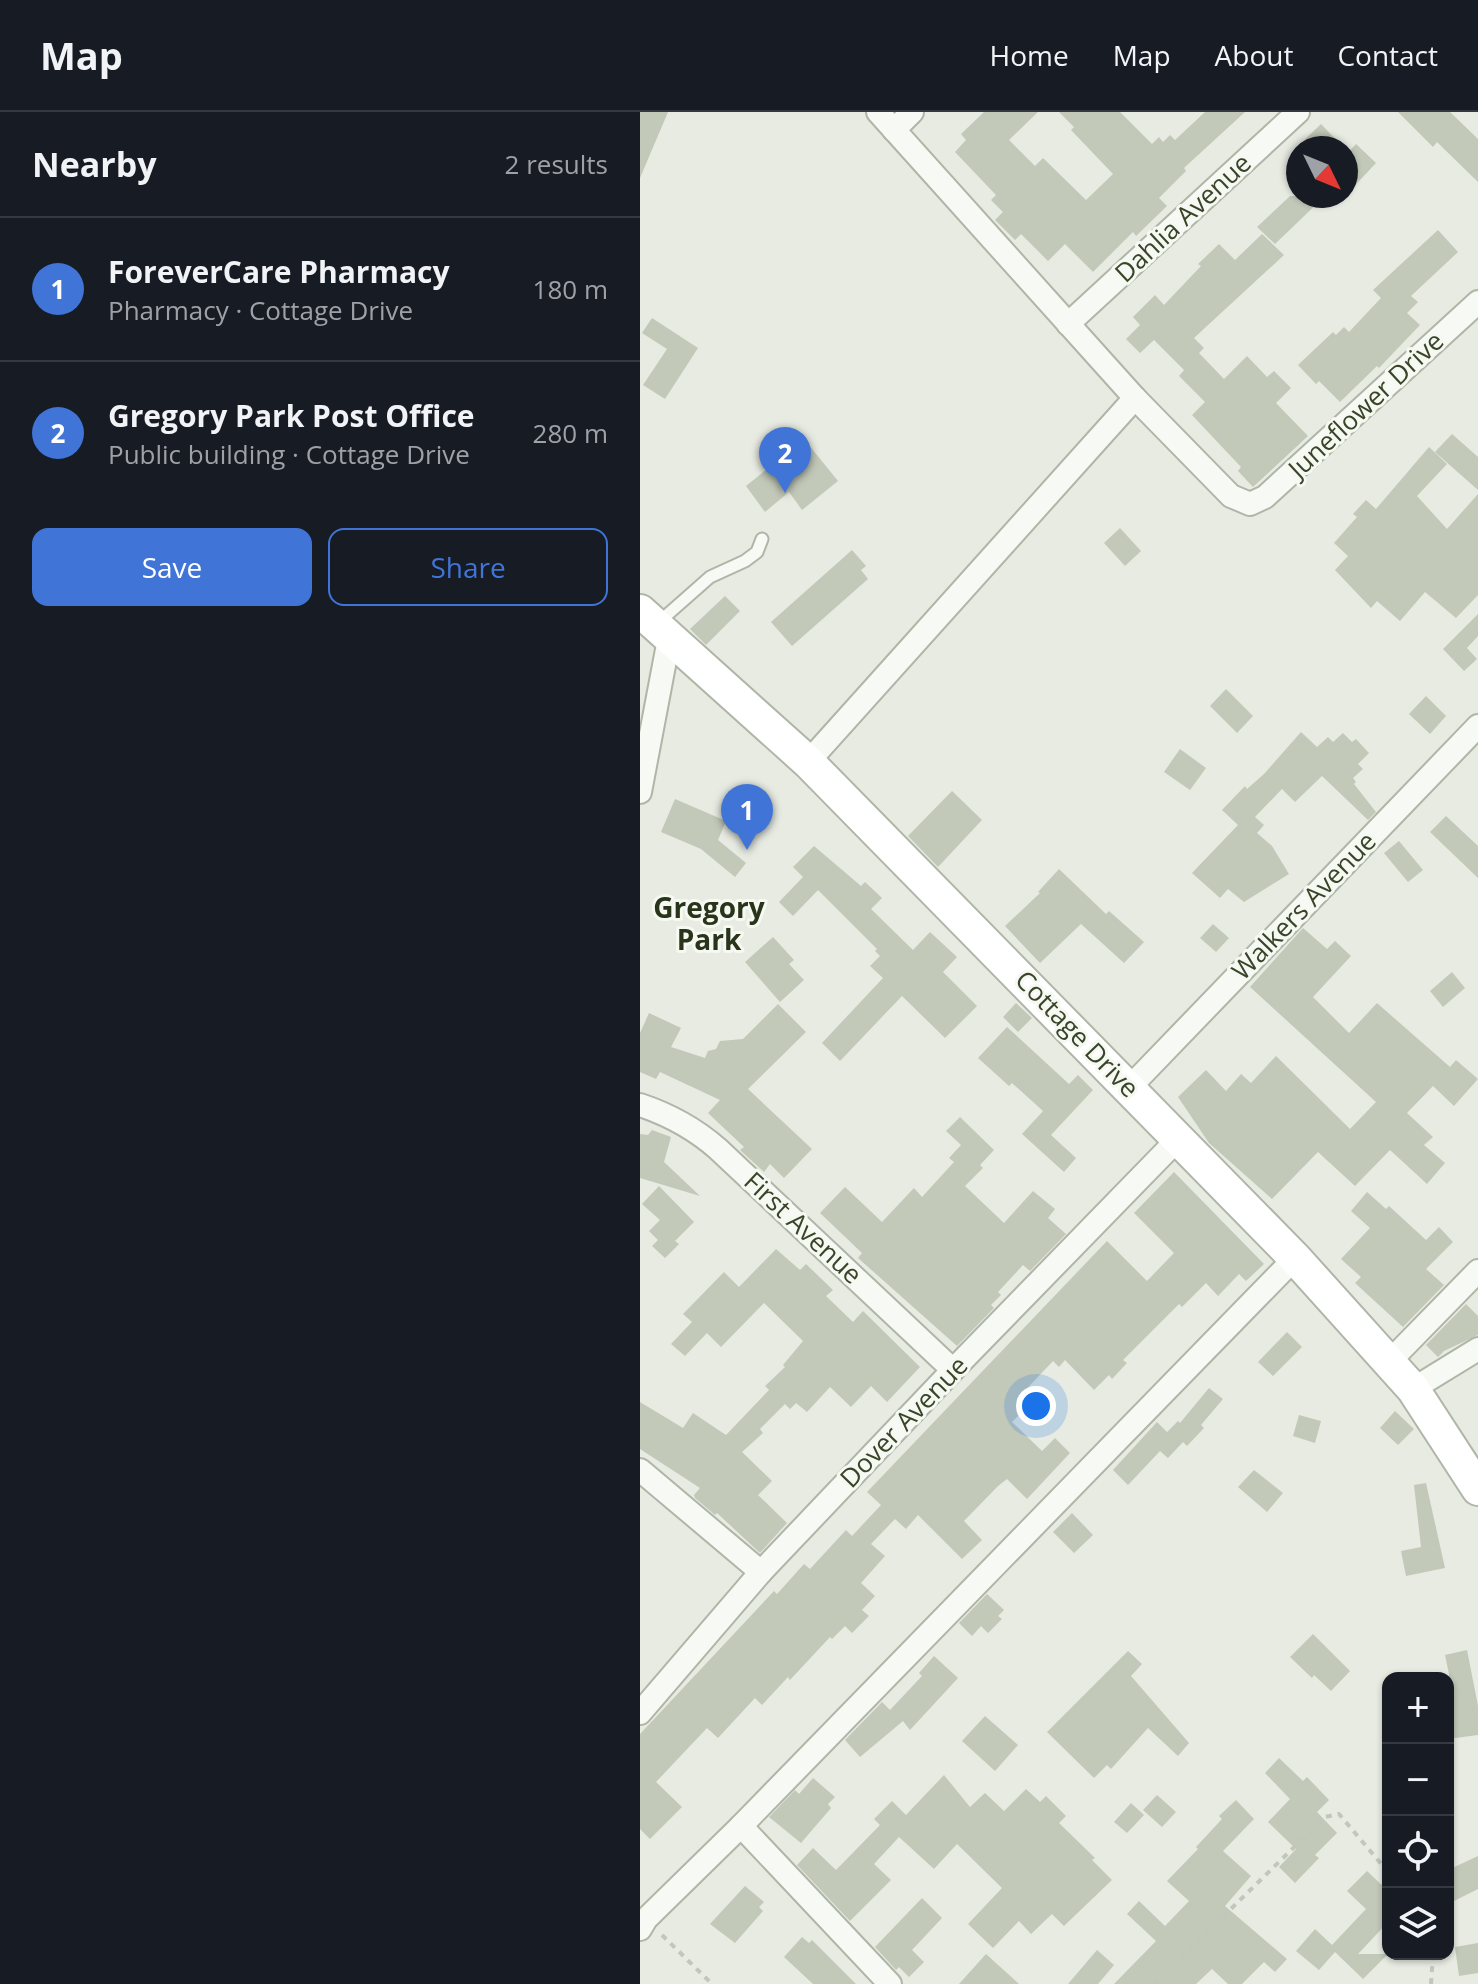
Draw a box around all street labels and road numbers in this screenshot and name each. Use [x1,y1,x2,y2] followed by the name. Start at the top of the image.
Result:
[1106,145,1258,290] street label: Dahlia Avenue
[1278,323,1451,488] street label: Juneflower Drive
[1223,823,1383,987] street label: Walkers Avenue
[1008,962,1148,1105] street label: Cottage Drive
[737,1163,871,1291] street label: First Avenue
[831,1348,975,1495] street label: Dover Avenue

